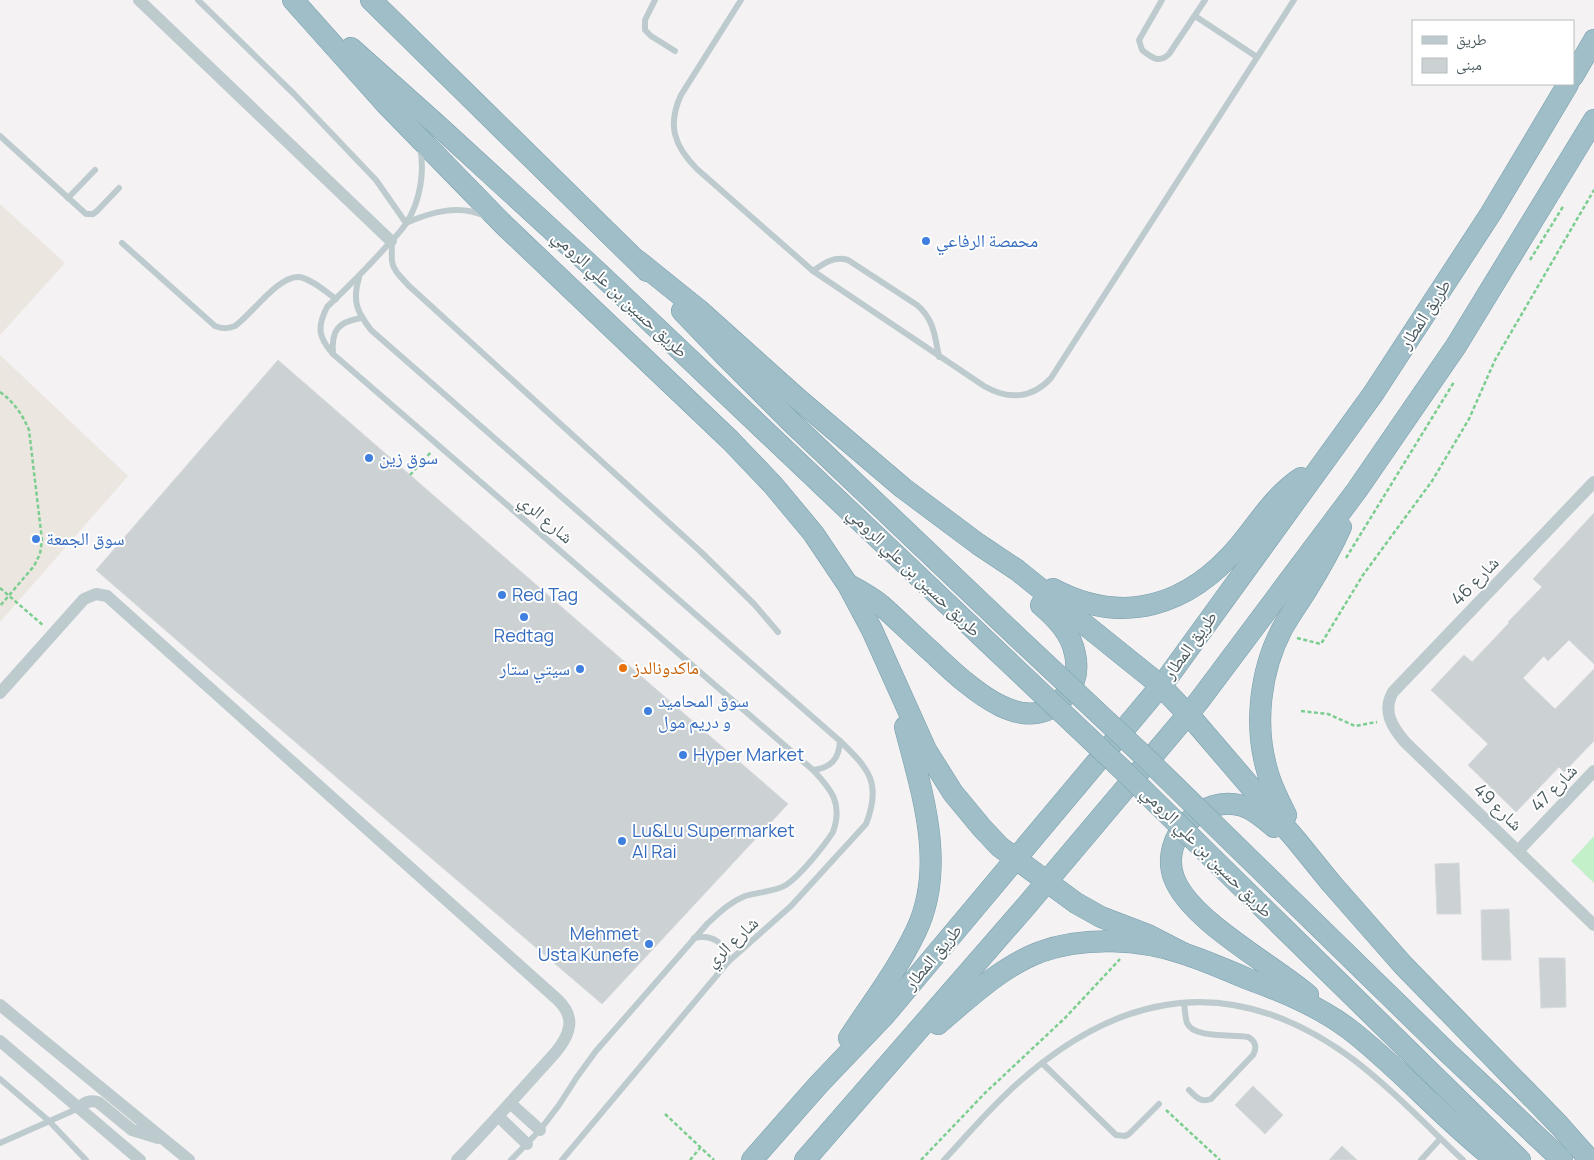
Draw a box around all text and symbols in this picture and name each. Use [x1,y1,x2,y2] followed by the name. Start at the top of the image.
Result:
[1412,20,1574,85] legend
[1456,29,1487,50] text: طريق
[1456,54,1482,75] text: مبنى
[545,224,694,365] street label: طريق حسين بن علي الرومي
[936,228,1038,256] place label: محمصة الرفاعي
[920,235,932,247] marker: محمصة الرفاعي
[1392,274,1456,354] street label: طريق المطار
[379,445,438,469] place label: سوق زين
[363,452,375,464] marker: سوق زين
[512,488,579,551] street label: شارع الري
[840,501,987,644] street label: طريق حسين بن علي الرومي
[46,526,125,550] place label: سوق الجمعة
[30,533,42,545] marker: سوق الجمعة
[1445,551,1504,610] street label: شارع 46
[512,582,578,606] place label: Red Tag
[496,589,508,601] marker: Red Tag
[1156,605,1222,684] street label: طريق المطار
[518,611,530,623] marker: Redtag
[494,623,554,647] place label: Redtag
[632,655,699,679] place label: ماكدونالدز
[498,656,570,684] place label: سيتي ستار
[617,662,629,674] marker: ماكدونالدز
[574,663,586,675] marker: سيتي ستار
[658,688,749,734] place label: سوق المحاميد و دريم مول
[642,705,654,717] marker: سوق المحاميد و دريم مول
[693,742,804,766] place label: Hyper Market
[677,749,689,761] marker: Hyper Market
[1525,758,1582,816] street label: شارع 47
[1469,777,1528,836] street label: شارع 49
[1134,780,1279,925] street label: طريق حسين بن علي الرومي
[632,818,795,863] place label: Lu&Lu Supermarket Al Rai
[616,835,628,847] marker: Lu&Lu Supermarket Al Rai
[700,911,765,975] street label: شارع الري
[897,918,967,995] street label: طريق المطار
[538,921,639,966] place label: Mehmet Usta Kunefe
[643,938,655,950] marker: Mehmet Usta Kunefe

